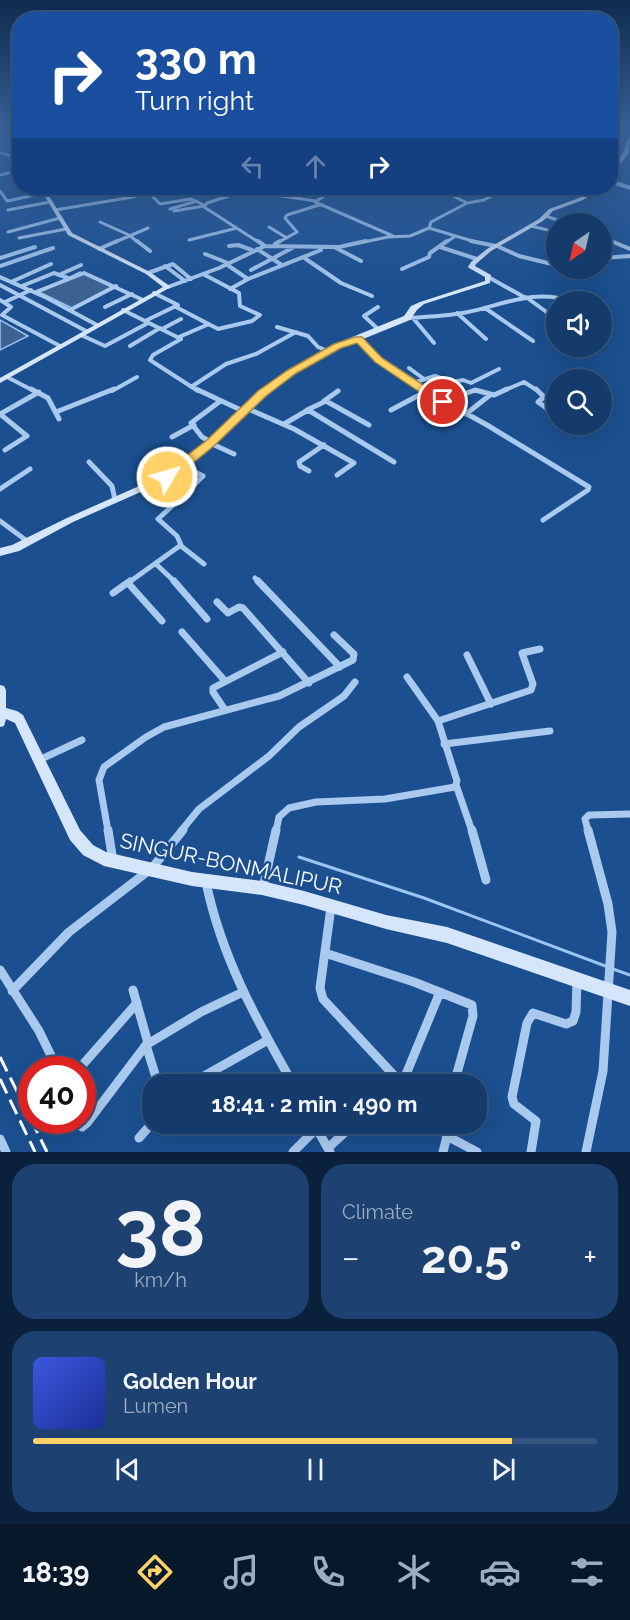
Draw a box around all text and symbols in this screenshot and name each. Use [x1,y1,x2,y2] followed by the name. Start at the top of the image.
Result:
[135,35,257,84] text: 330 m
[36,36,114,114] icon: right
[135,85,254,116] text: Turn right
[236,150,269,183] icon: left
[299,150,332,183] icon: ahead
[362,150,395,183] icon: right
[546,213,612,279] north arrow
[546,213,612,435] map controls
[546,291,612,357] button: sound
[546,369,612,435] button: search
[417,376,468,427] pin
[426,385,459,418] icon: arrive
[135,445,199,509] position arrow
[118,828,344,899] street label: SINGUR-BONMALIPUR
[18,1056,96,1134] speed limit sign: 40
[212,1091,417,1117] text: 18:41 · 2 min · 490 m
[115,1183,206,1274] text: 38
[342,1200,413,1224] text: Climate
[421,1231,522,1284] text: 20.5°
[342,1238,360,1277] text: −
[583,1238,597,1277] text: +
[134,1268,187,1292] text: km/h
[123,1368,257,1394] text: Golden Hour
[123,1394,188,1418] text: Lumen
[111,1453,144,1486] icon: previous
[299,1453,332,1486] icon: pause
[487,1453,520,1486] icon: next
[134,1551,176,1593] icon: directions
[220,1551,262,1593] icon: music
[307,1551,349,1593] icon: phone
[393,1551,435,1593] icon: climate
[479,1551,521,1593] icon: car
[566,1551,608,1593] icon: filters
[22,1557,89,1588] text: 18:39

